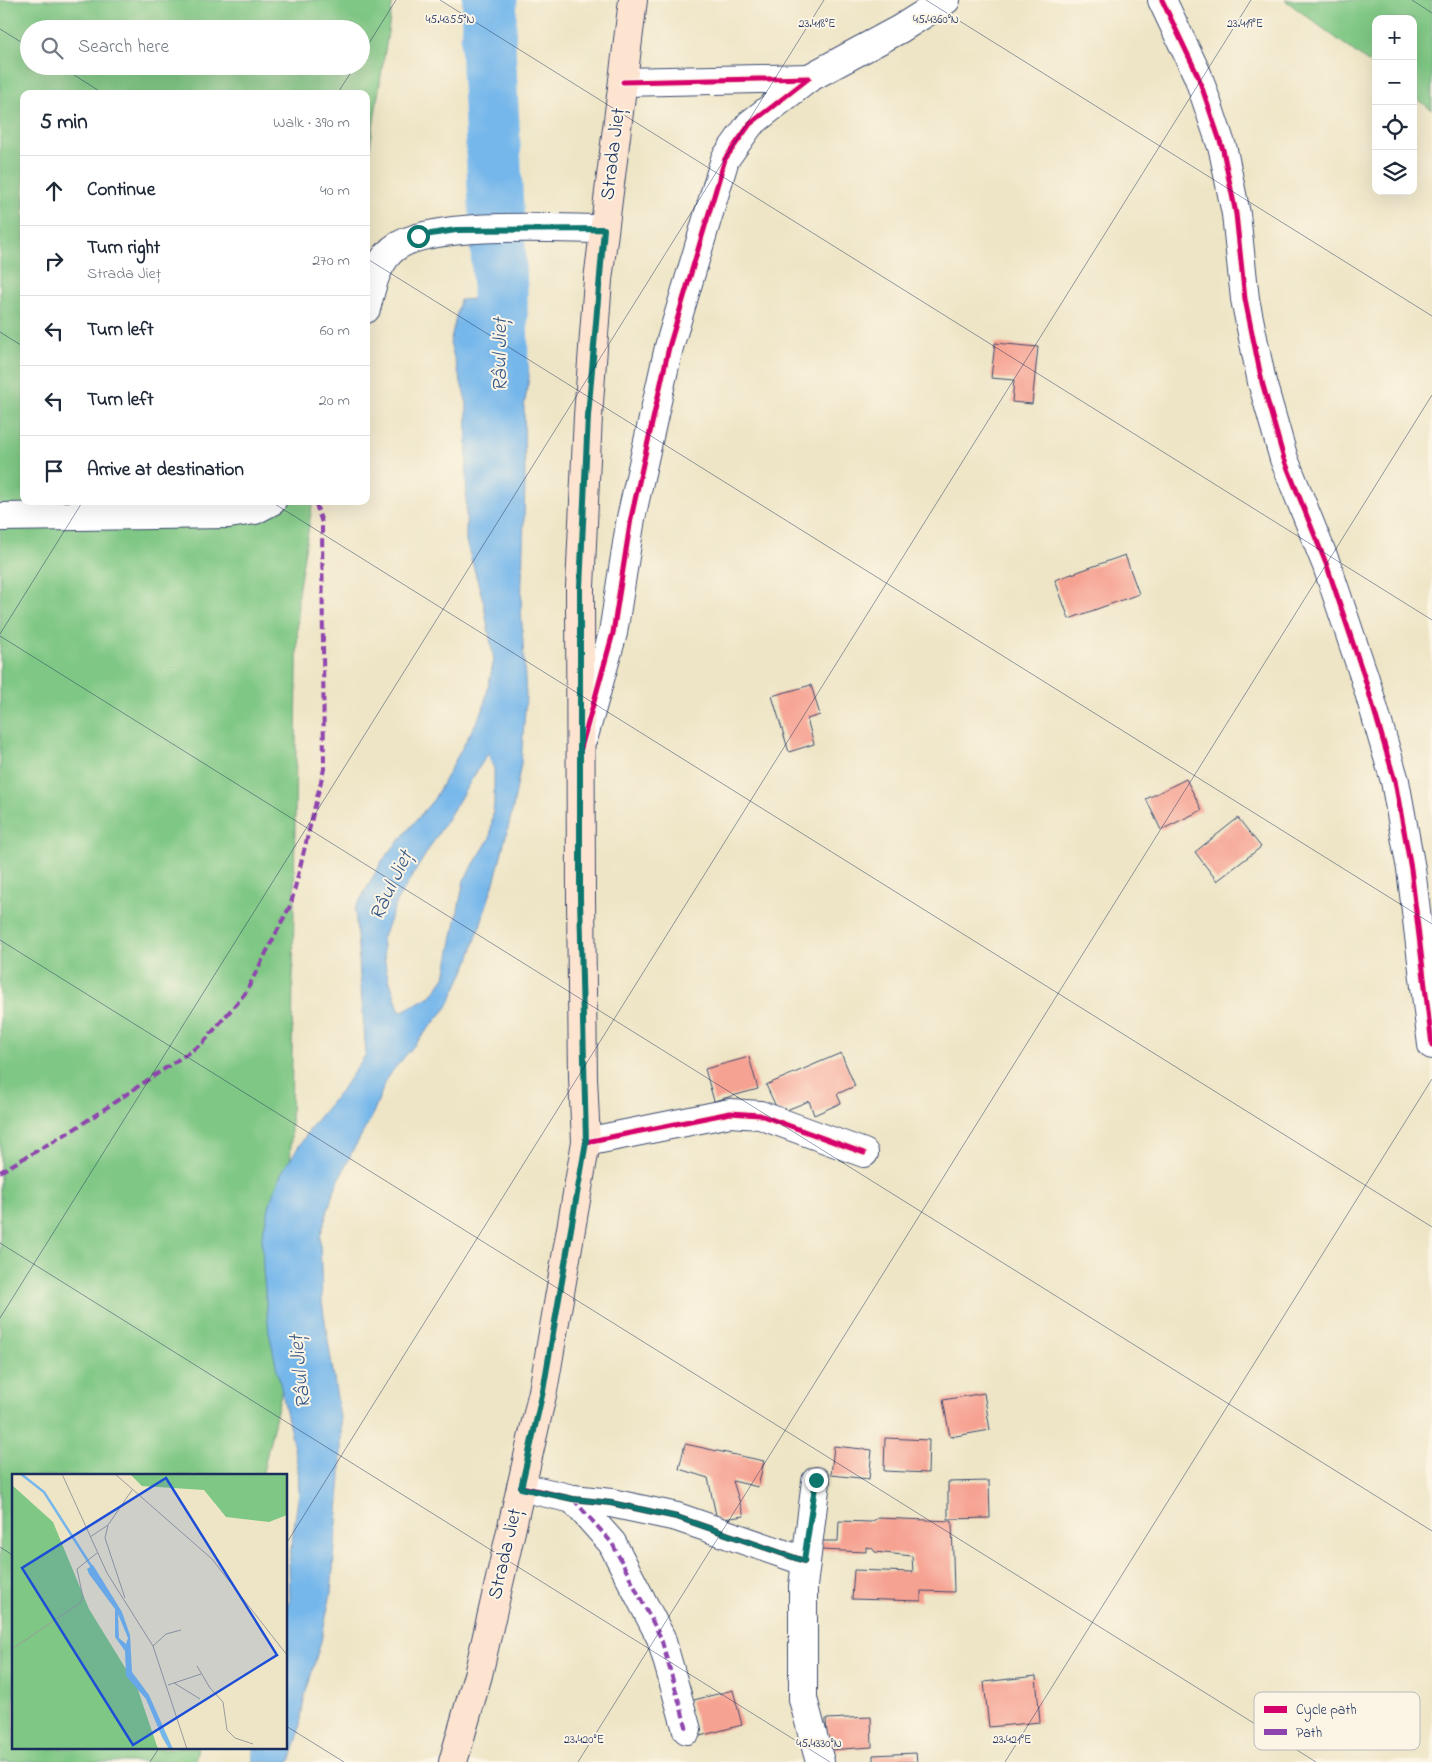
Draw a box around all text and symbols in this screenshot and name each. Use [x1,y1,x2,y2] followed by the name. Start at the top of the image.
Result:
[425,11,475,29] text: 45.4355°N
[913,11,959,29] text: 45.4360°N
[798,15,836,33] text: 23.418°E
[1227,15,1263,33] text: 23.419°E
[1372,15,1417,195] map controls
[1372,15,1417,60] button: +
[20,20,370,75] search box
[38,34,66,62] icon: search
[78,34,169,61] text: Search here
[1372,60,1417,105] button: −
[1372,105,1417,150] button: locate
[594,106,634,202] street label: Strada Jieț
[40,108,88,138] text: 5 min
[273,111,350,135] text: Walk · 390 m
[1372,150,1417,195] button: layers
[40,177,68,205] icon: ahead
[87,177,155,204] text: Continue
[320,179,350,203] text: 40 m
[407,225,430,248] route start
[87,235,160,262] text: Turn right
[40,247,68,275] icon: right
[312,249,350,273] text: 270 m
[87,262,161,286] text: Strada Jieț
[486,316,516,392] water label: Râul Jieț
[40,317,68,345] icon: left
[87,317,154,344] text: Turn left
[320,319,350,343] text: 60 m
[40,387,68,415] icon: left
[87,387,154,414] text: Turn left
[319,389,350,413] text: 20 m
[40,457,68,485] icon: arrive
[87,457,244,484] text: Arrive at destination
[363,844,422,926] water label: Râul Jieț
[282,1332,320,1410] water label: Râul Jieț
[805,1469,828,1492] route end
[12,1474,288,1750] inset map
[481,1505,531,1602] street label: Strada Jieț
[1254,1692,1420,1750] legend
[1296,1700,1357,1722] text: Cycle path
[1296,1723,1322,1744] text: Path
[564,1731,604,1749] text: 23.420°E
[993,1731,1031,1749] text: 23.421°E
[796,1735,842,1753] text: 45.4330°N

